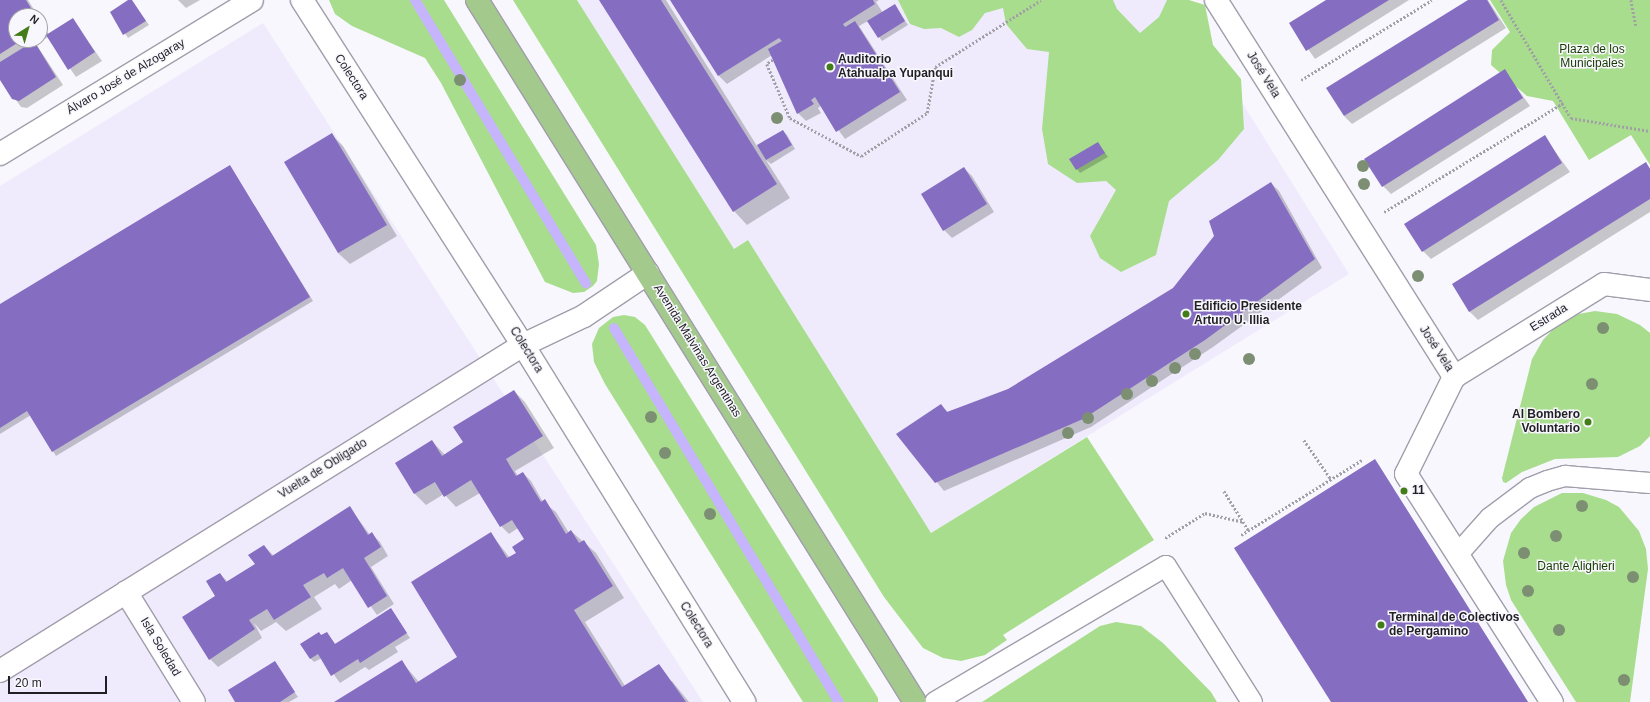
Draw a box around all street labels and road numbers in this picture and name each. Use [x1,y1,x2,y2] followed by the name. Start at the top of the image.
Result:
[64,36,188,118] street label: Álvaro José de Alzogaray
[1243,49,1283,101] street label: José Vela
[331,52,371,102] street label: Colectora
[650,282,744,420] street label: Avenida Malvinas Argentinas
[1528,301,1570,335] street label: Estrada
[1416,323,1456,375] street label: José Vela
[506,324,546,376] street label: Colectora
[276,436,370,502] street label: Vuelta de Obligado
[676,599,716,651] street label: Colectora
[137,615,183,679] street label: Isla Soledad

